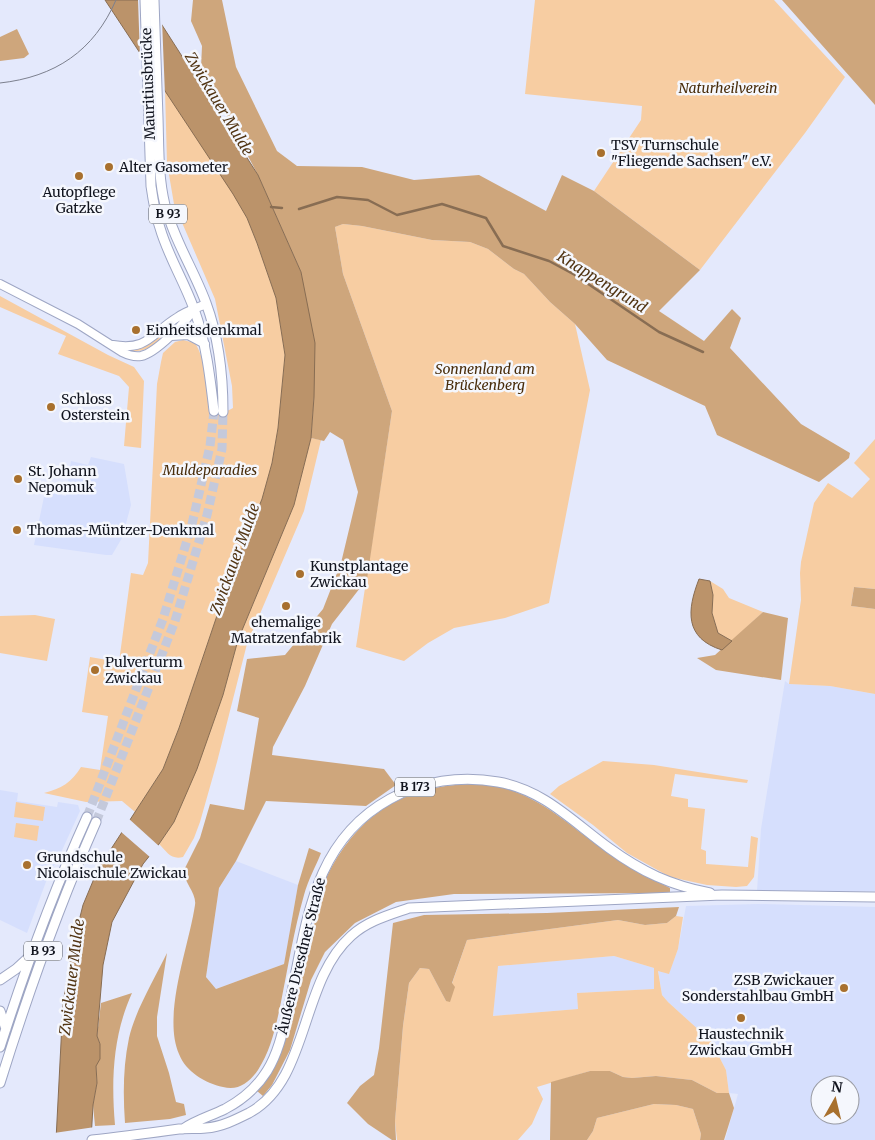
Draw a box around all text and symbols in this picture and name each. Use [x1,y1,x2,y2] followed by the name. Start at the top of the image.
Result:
[137,28,159,140] street label: Mauritiusbrücke
[181,48,258,159] water label: Zwickauer Mulde
[678,79,778,97] park label: Naturheilverein
[611,136,772,170] place label: TSV Turnschule "Fliegende Sachsen" e.V.
[595,147,607,159] marker: TSV Turnschule "Fliegende Sachsen" e.V.
[118,158,228,176] place label: Alter Gasometer
[103,161,115,173] marker: Alter Gasometer
[73,170,85,182] marker: Autopflege Gatzke
[41,183,116,217] place label: Autopflege Gatzke
[149,204,187,223] road number: B 93
[553,246,651,317] water label: Knappengrund
[146,321,262,339] place label: Einheitsdenkmal
[130,324,142,336] marker: Einheitsdenkmal
[435,360,535,394] park label: Sonnenland am Brückenberg
[61,390,130,424] place label: Schloss Osterstein
[45,401,57,413] marker: Schloss Osterstein
[162,461,257,479] park label: Muldeparadies
[28,462,97,496] place label: St. Johann Nepomuk
[12,473,24,485] marker: St. Johann Nepomuk
[205,500,264,618] water label: Zwickauer Mulde
[27,521,215,539] place label: Thomas-Müntzer-Denkmal
[11,524,23,536] marker: Thomas-Müntzer-Denkmal
[310,557,408,591] place label: Kunstplantage Zwickau
[294,568,306,580] marker: Kunstplantage Zwickau
[280,600,292,612] marker: ehemalige Matratzenfabrik
[231,613,341,647] place label: ehemalige Matratzenfabrik
[105,653,183,687] place label: Pulverturm Zwickau
[89,664,101,676] marker: Pulverturm Zwickau
[395,778,435,796] road number: B 173
[37,848,187,882] place label: Grundschule Nicolaischule Zwickau
[21,859,33,871] marker: Grundschule Nicolaischule Zwickau
[273,876,329,1037] street label: Äußere Dresdner Straße
[55,917,88,1037] water label: Zwickauer Mulde
[24,941,62,960] road number: B 93
[682,971,834,1005] place label: ZSB Zwickauer Sonderstahlbau GmbH
[838,982,850,994] marker: ZSB Zwickauer Sonderstahlbau GmbH
[735,1012,747,1024] marker: Haustechnik Zwickau GmbH
[689,1025,793,1059] place label: Haustechnik Zwickau GmbH
[810,1075,860,1125] north arrow
[830,1077,844,1097] text: N

